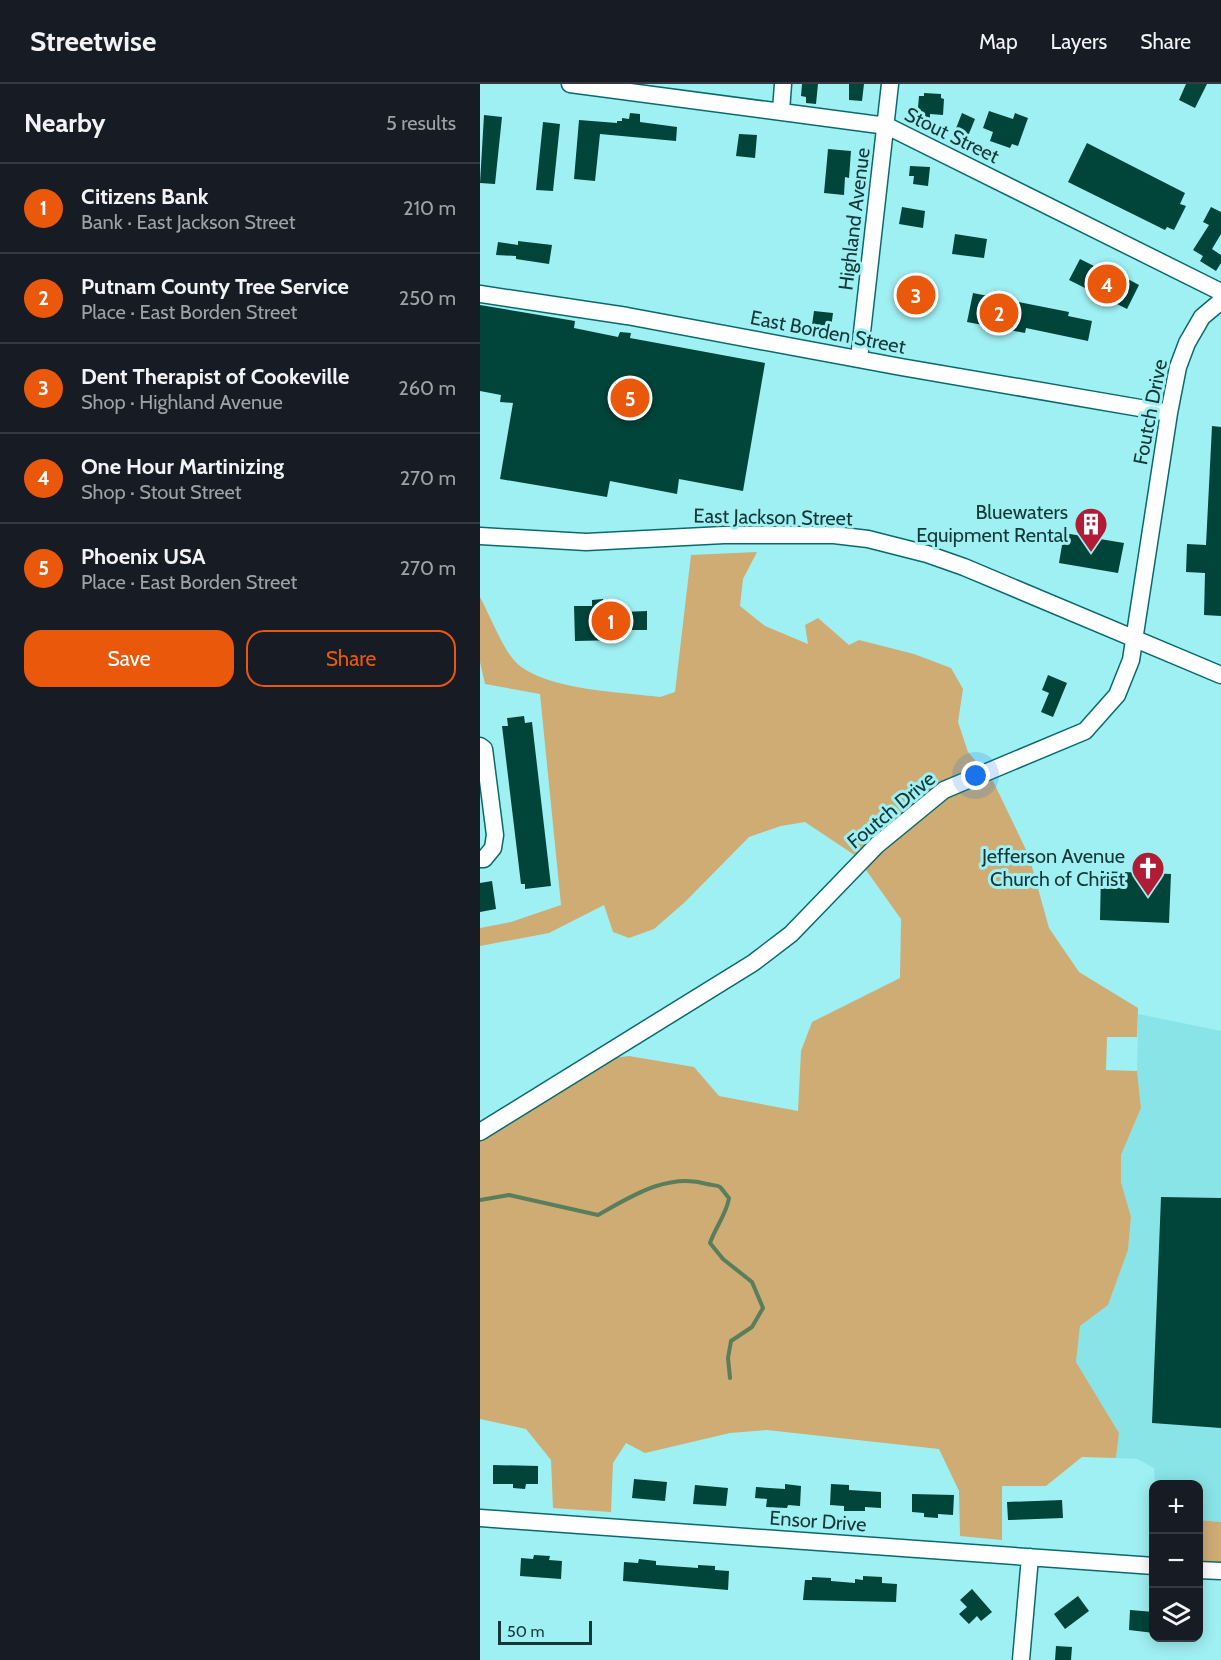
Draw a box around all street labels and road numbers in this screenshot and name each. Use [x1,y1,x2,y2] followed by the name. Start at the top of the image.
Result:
[901,102,1003,168] street label: Stout Street
[833,146,875,292] street label: Highland Avenue
[748,305,908,359] street label: East Borden Street
[1128,357,1172,467] street label: Foutch Drive
[693,504,853,530] street label: East Jackson Street
[842,766,940,854] street label: Foutch Drive
[769,1506,867,1536] street label: Ensor Drive

